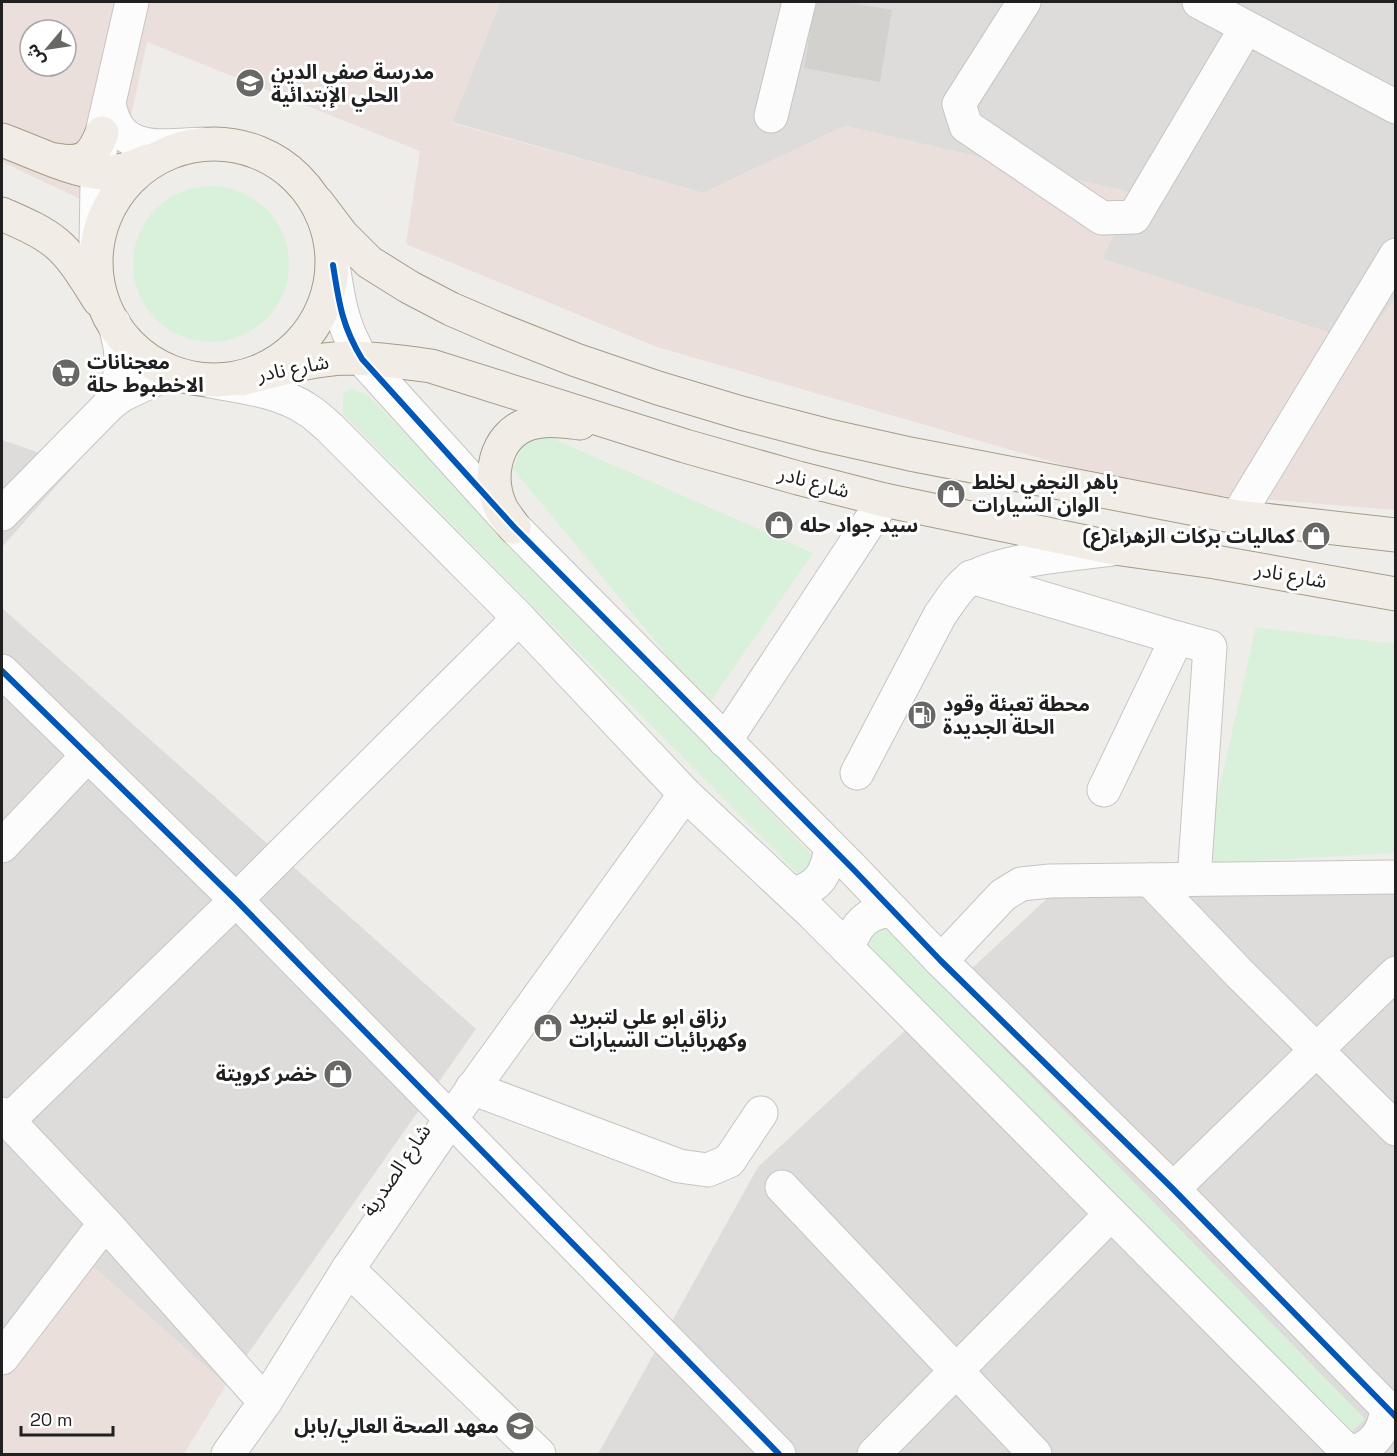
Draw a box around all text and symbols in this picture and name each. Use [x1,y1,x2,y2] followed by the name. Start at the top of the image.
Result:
[18,18,78,78] north arrow
[21,40,50,70] text: ش
[271,59,434,112] place label: مدرسة صفي الدين الحلي الإبتدائية
[234,67,266,99] school or university icon: مدرسة صفي الدين الحلي الإبتدائية
[254,348,331,390] street label: شارع نادر
[87,349,204,398] place label: معجنانات الاخطبوط حلة
[50,357,82,389] supermarket icon: معجنانات الاخطبوط حلة
[774,460,852,506] street label: شارع نادر
[972,469,1119,518] place label: باهر النجفي لخلط الوان السيارات
[935,478,967,510] shop icon: باهر النجفي لخلط الوان السيارات
[763,509,795,541] shop icon: سيد جواد حله
[800,512,918,538] place label: سيد جواد حله
[1300,520,1332,552] shop icon: كماليات بركات الزهراء(ع)
[1083,523,1296,551] place label: كماليات بركات الزهراء(ع)
[1252,556,1329,596] street label: شارع نادر
[943,691,1090,740] place label: محطة تعبئة وقود الحلة الجديدة
[906,699,938,731] fuel station icon: محطة تعبئة وقود الحلة الجديدة
[569,1004,747,1053] place label: رزاق ابو علي لتبريد وكهربائيات السيارات
[532,1012,564,1044] shop icon: رزاق ابو علي لتبريد وكهربائيات السيارات
[322,1058,354,1090] shop icon: خضر كرويتة
[216,1061,317,1087] place label: خضر كرويتة
[356,1119,438,1222] street label: شارع الصدرية
[21,1399,112,1437] scale bar
[30,1408,73,1431] text: 20 m
[504,1410,536,1442] school or university icon: معهد الصحة العالي/بابل
[294,1413,499,1443] place label: معهد الصحة العالي/بابل

